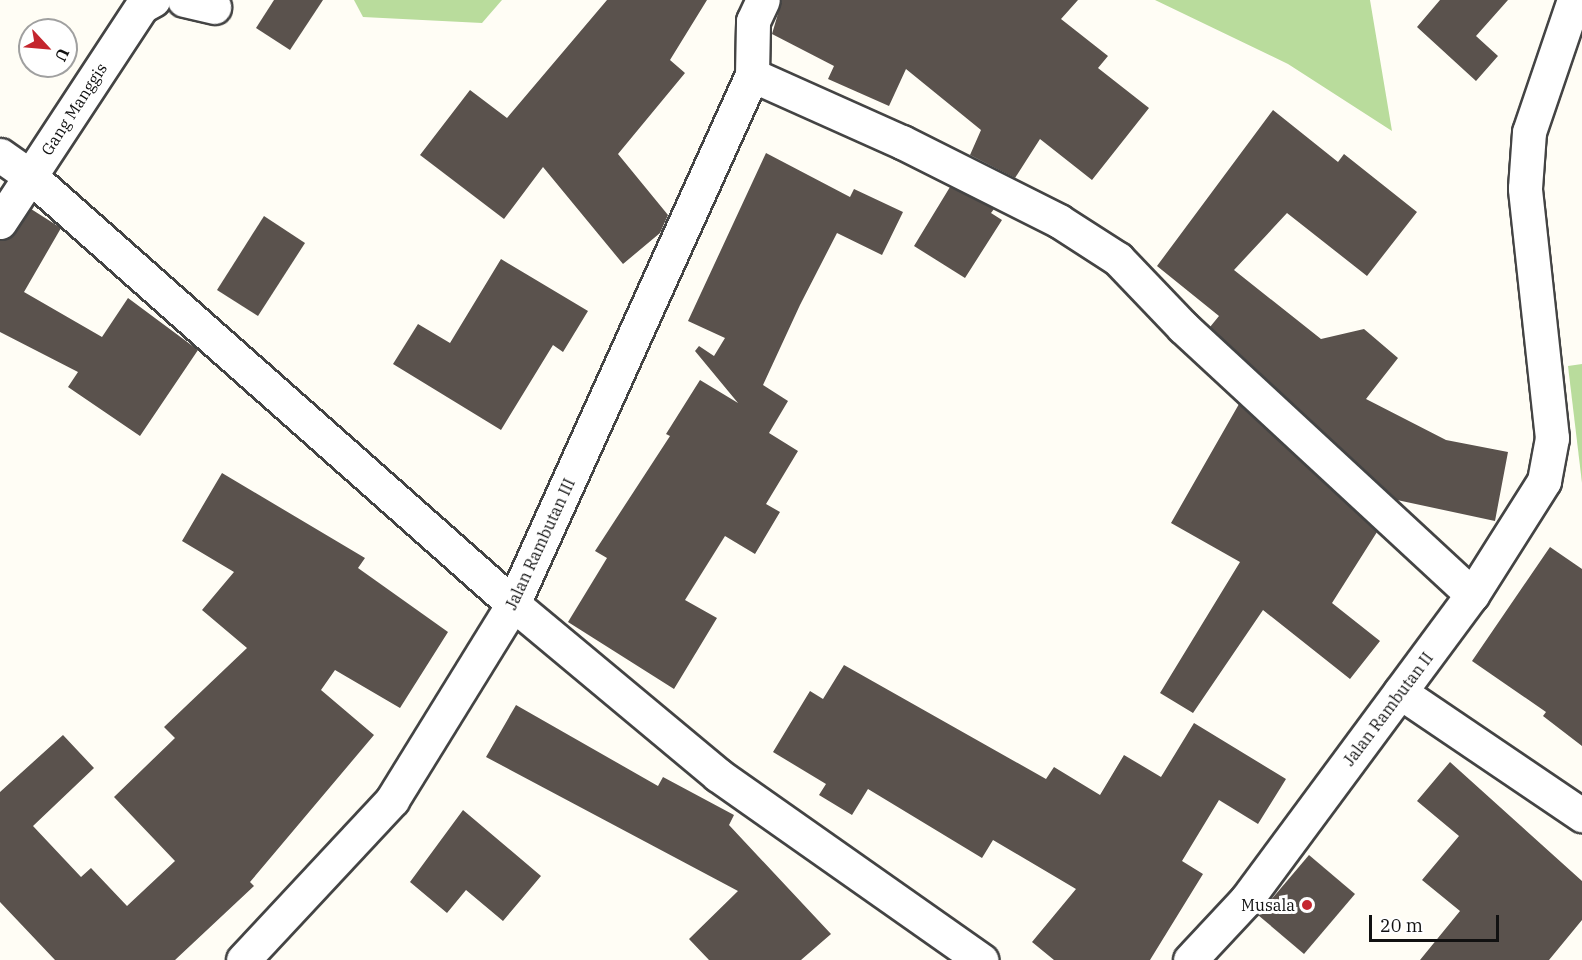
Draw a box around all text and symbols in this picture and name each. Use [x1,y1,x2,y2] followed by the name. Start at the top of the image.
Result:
[18,18,78,78] north arrow
[51,45,74,65] text: U
[37,59,111,159] street label: Gang Manggis
[501,475,579,613] street label: Jalan Rambutan III
[1339,649,1437,769] street label: Jalan Rambutan II
[1241,895,1295,915] place label: Musala
[1300,898,1314,912] marker: Musala
[1372,903,1502,941] scale bar
[1380,914,1423,937] text: 20 m

